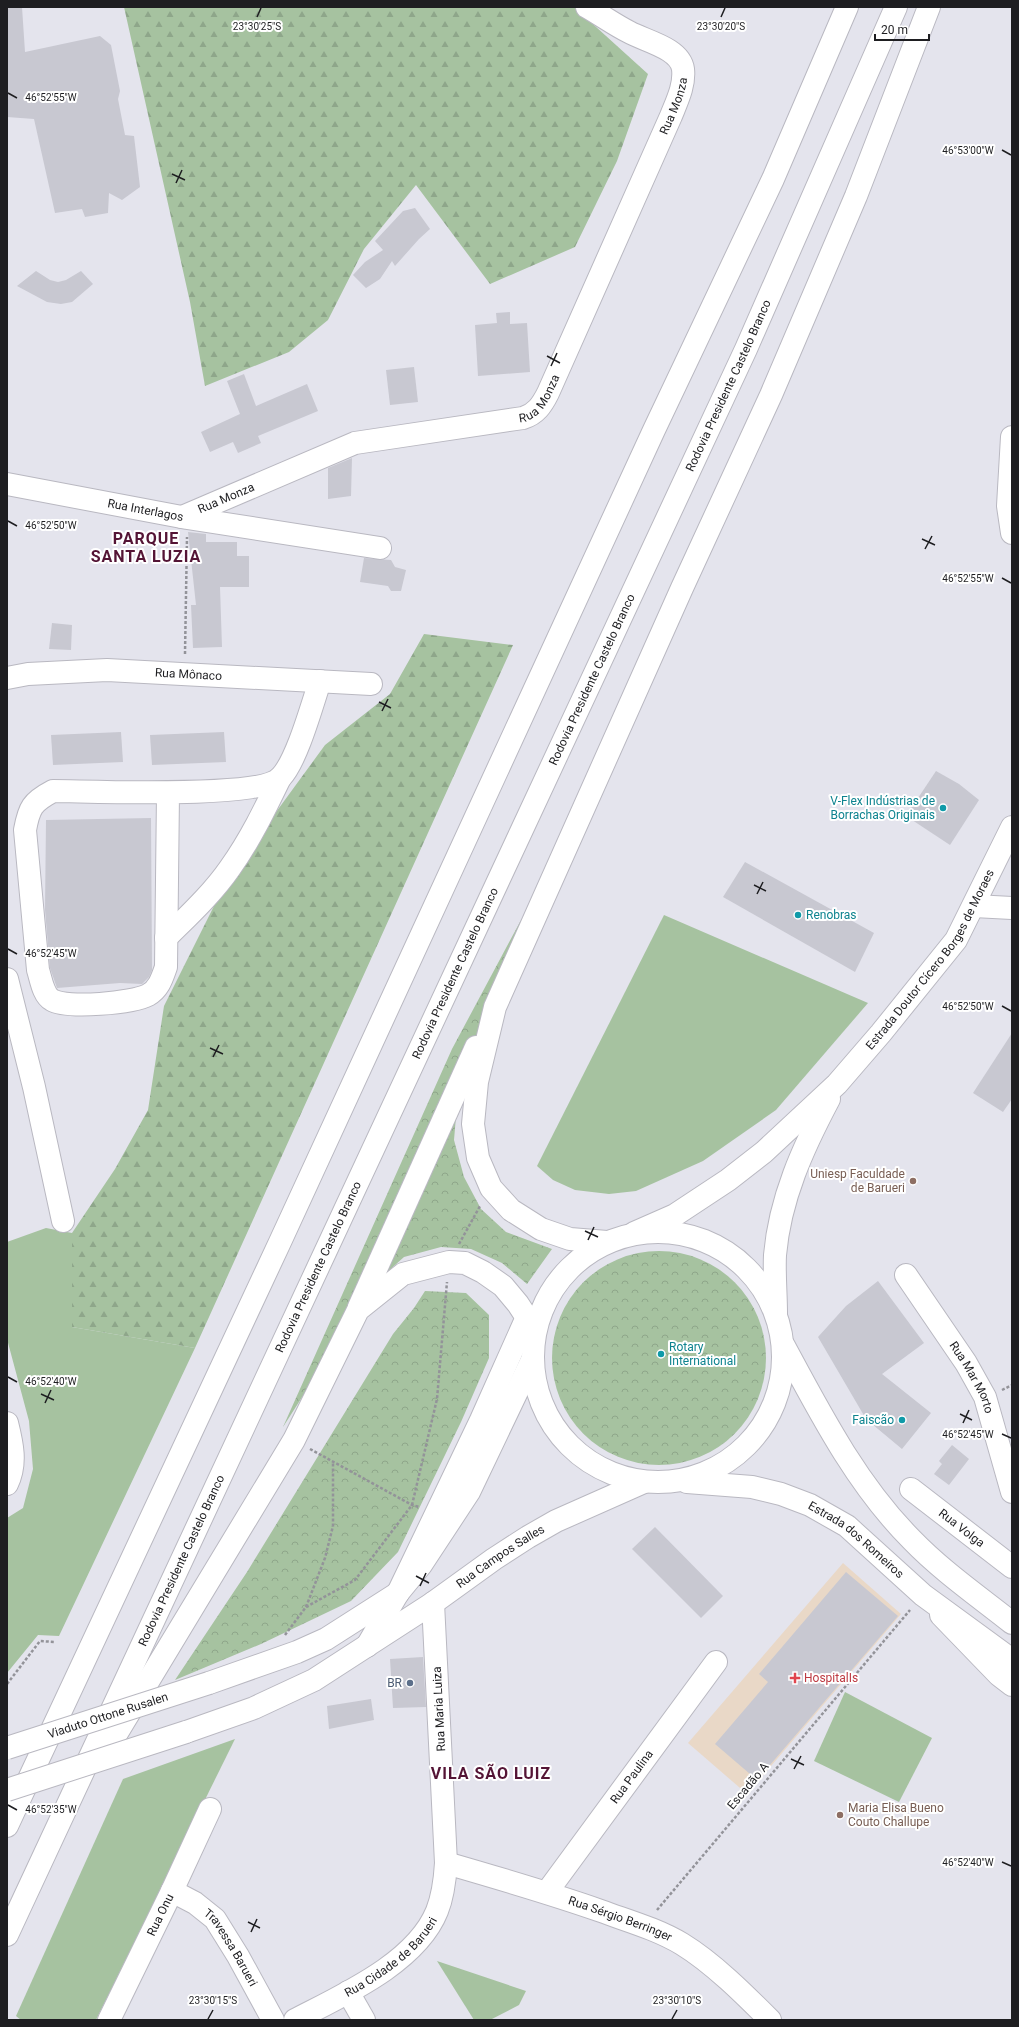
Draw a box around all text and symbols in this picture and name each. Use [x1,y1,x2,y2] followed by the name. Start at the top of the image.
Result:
[875,16,929,42] scale bar
[233,21,281,32] text: 23°30'25"S
[697,21,745,32] text: 23°30'20"S
[881,23,908,37] text: 20 m
[657,77,690,137] street label: Rua Monza
[25,92,77,103] text: 46°52'55"W
[942,145,994,156] text: 46°53'00"W
[683,298,774,474] street label: Rodovia Presidente Castelo Branco
[518,372,562,426] street label: Rua Monza
[196,480,256,516] street label: Rua Monza
[106,496,185,524] street label: Rua Interlagos
[25,520,77,531] text: 46°52'50"W
[91,529,201,566] district label: PARQUE SANTA LUZIA
[942,573,994,584] text: 46°52'55"W
[546,592,638,767] street label: Rodovia Presidente Castelo Branco
[154,666,222,683] street label: Rua Mônaco
[830,794,935,822] place label: V-Flex Indústrias de Borrachas Originais
[938,803,948,813] marker: V-Flex Indústrias de Borrachas Originais
[863,867,997,1052] street label: Estrada Doutor Cícero Borges de Moraes
[409,885,501,1061] street label: Rodovia Presidente Castelo Branco
[806,908,857,922] place label: Renobras
[793,910,803,920] marker: Renobras
[25,948,77,959] text: 46°52'45"W
[942,1001,994,1012] text: 46°52'50"W
[810,1167,905,1195] place label: Uniesp Faculdade de Barueri
[908,1176,918,1186] marker: Uniesp Faculdade de Barueri
[272,1179,364,1355] street label: Rodovia Presidente Castelo Branco
[946,1339,996,1415] street label: Rua Mar Morto
[669,1340,736,1368] place label: Rotary International
[656,1349,666,1359] marker: Rotary International
[25,1376,77,1387] text: 46°52'40"W
[852,1413,894,1427] place label: Faiscão
[897,1415,907,1425] marker: Faiscão
[942,1429,994,1440] text: 46°52'45"W
[136,1473,227,1649] street label: Rodovia Presidente Castelo Branco
[806,1499,907,1581] street label: Estrada dos Romeiros
[936,1506,987,1550] street label: Rua Volga
[453,1522,547,1591] street label: Rua Campos Salles
[430,1666,448,1752] street label: Rua Maria Luiza
[804,1671,858,1685] place label: HospitalIs
[789,1672,801,1684] marker: HospitalIs
[387,1676,403,1690] place label: BR
[405,1678,415,1688] marker: BR
[46,1690,170,1741] street label: Viaduto Ottone Rusalen
[607,1747,656,1806] street label: Rua Paulina
[724,1760,772,1812] street label: Escadão A
[431,1763,551,1783] district label: VILA SÃO LUIZ
[848,1801,944,1829] place label: Maria Elisa Bueno Couto Challupe
[25,1804,77,1815] text: 46°52'35"W
[835,1810,845,1820] marker: Maria Elisa Bueno Couto Challupe
[942,1857,994,1868] text: 46°52'40"W
[144,1892,177,1938] street label: Rua Onu
[567,1893,674,1944] street label: Rua Sérgio Berringer
[201,1906,260,1989] street label: Travessa Barueri
[342,1915,440,2000] street label: Rua Cidade de Barueri
[189,1995,237,2006] text: 23°30'15"S
[653,1995,701,2006] text: 23°30'10"S

